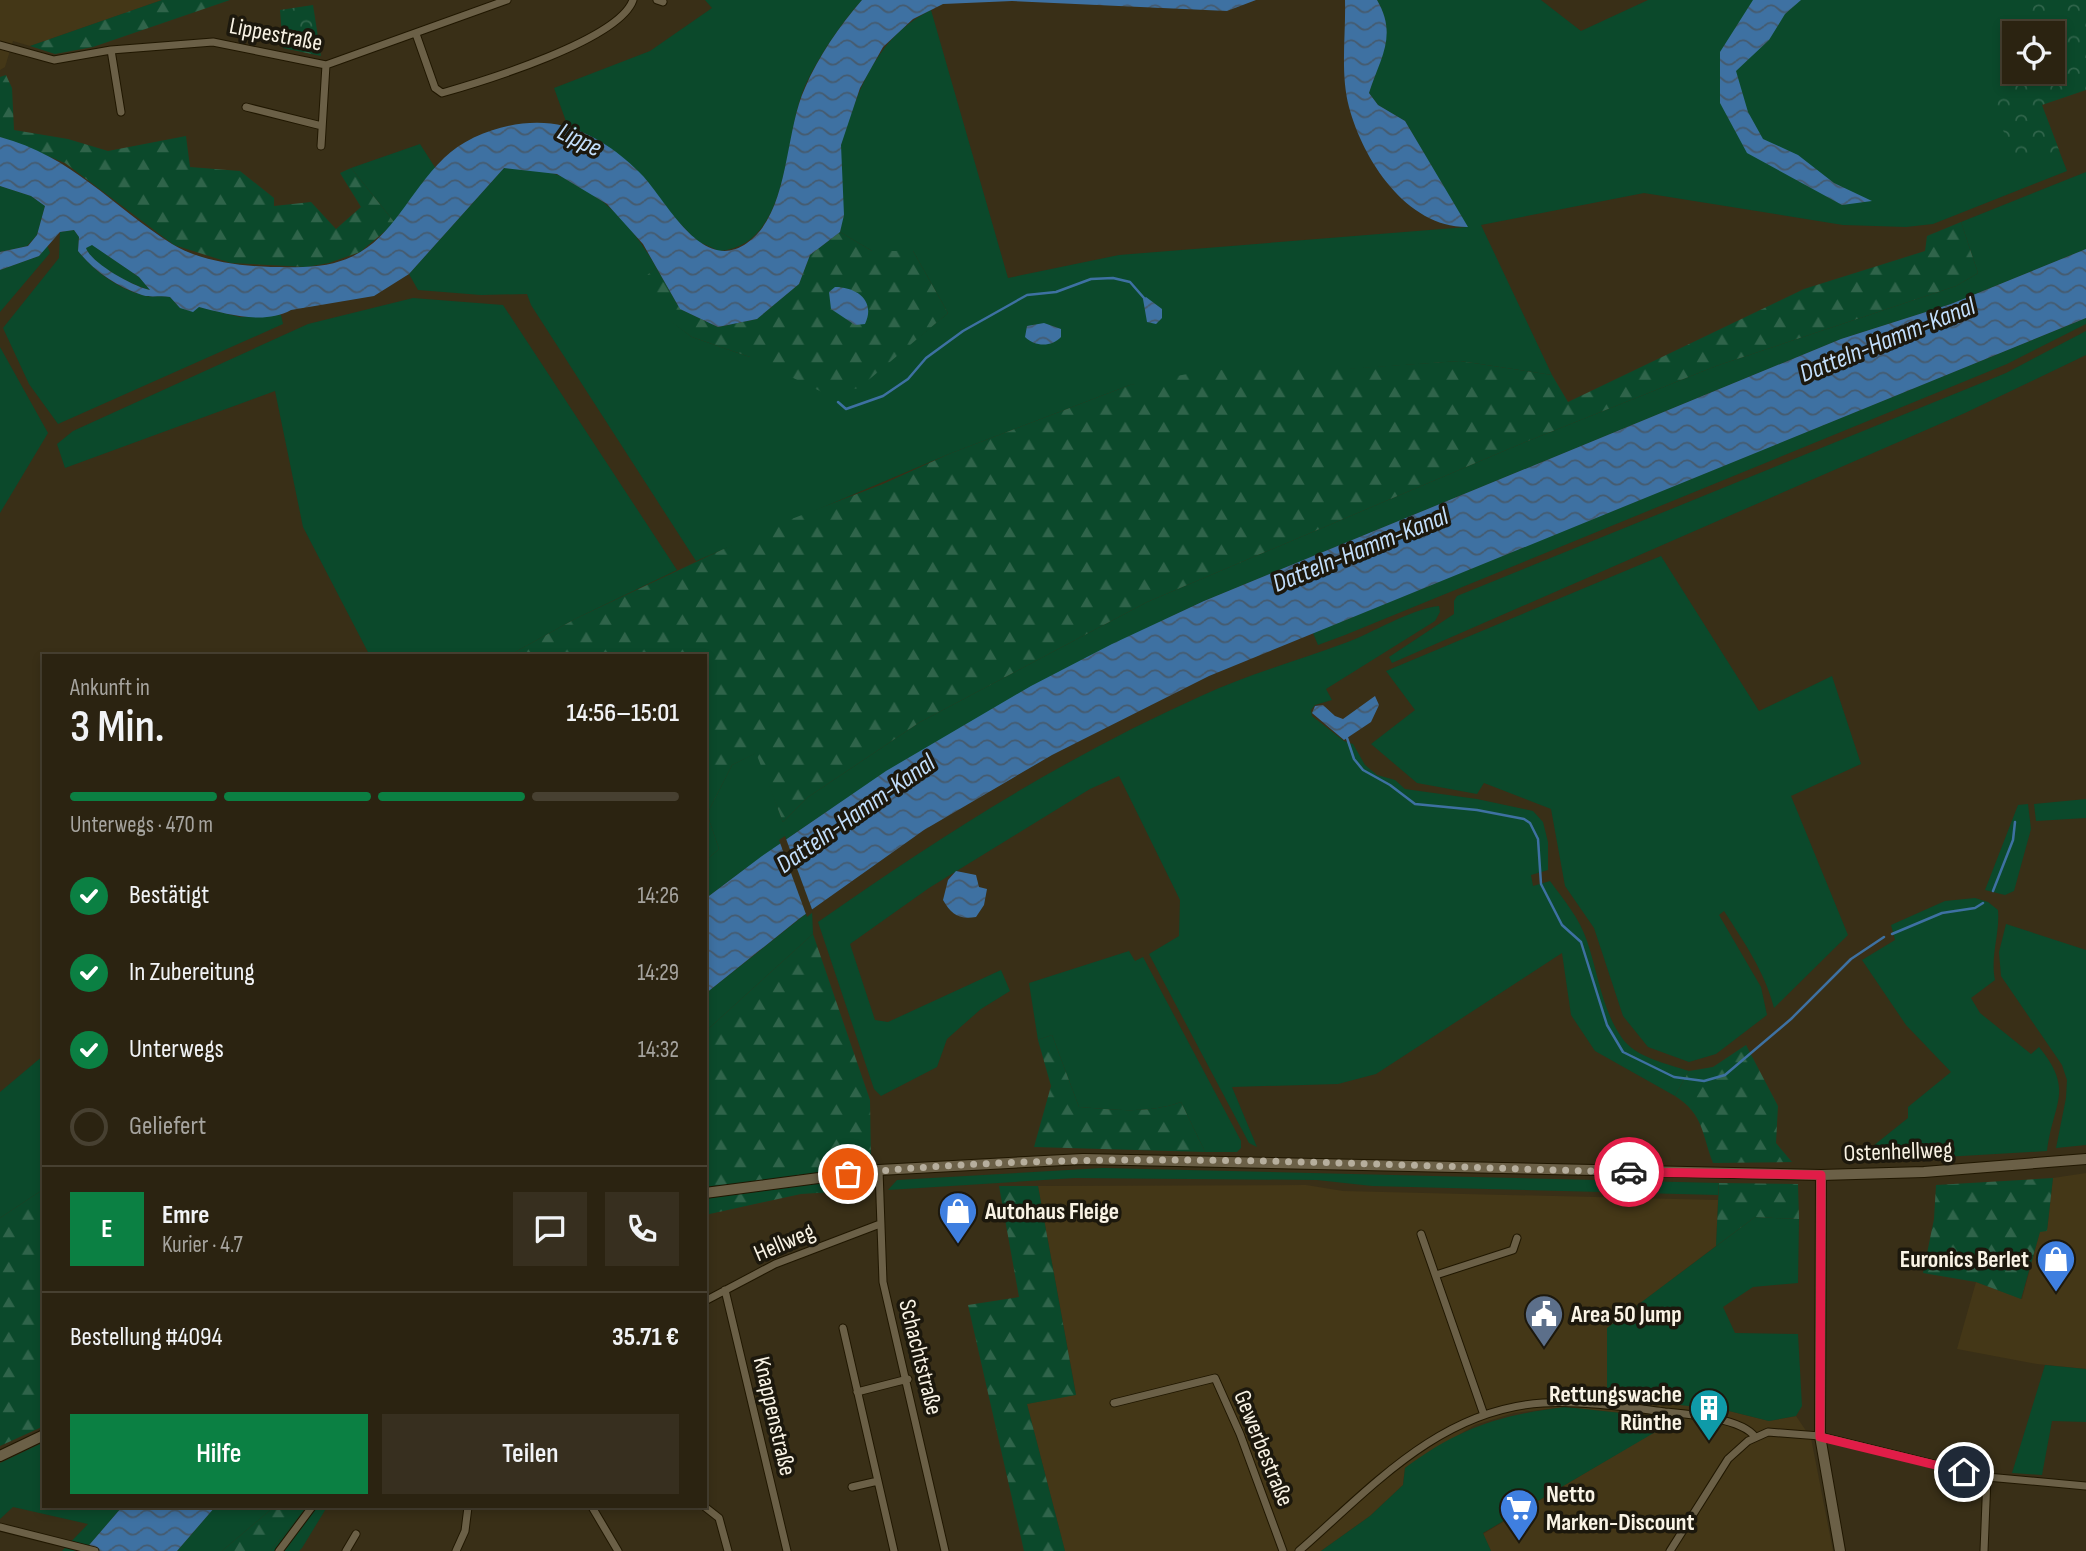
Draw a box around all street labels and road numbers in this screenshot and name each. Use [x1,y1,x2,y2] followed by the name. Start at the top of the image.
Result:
[227,11,325,58] street label: Lippestraße
[1843,1135,1953,1168] street label: Ostenhellweg
[749,1217,819,1268] street label: Hellweg
[892,1296,949,1418] street label: Schachtstraße
[747,1354,802,1479] street label: Knappenstraße
[1227,1386,1300,1510] street label: Gewerbestraße

